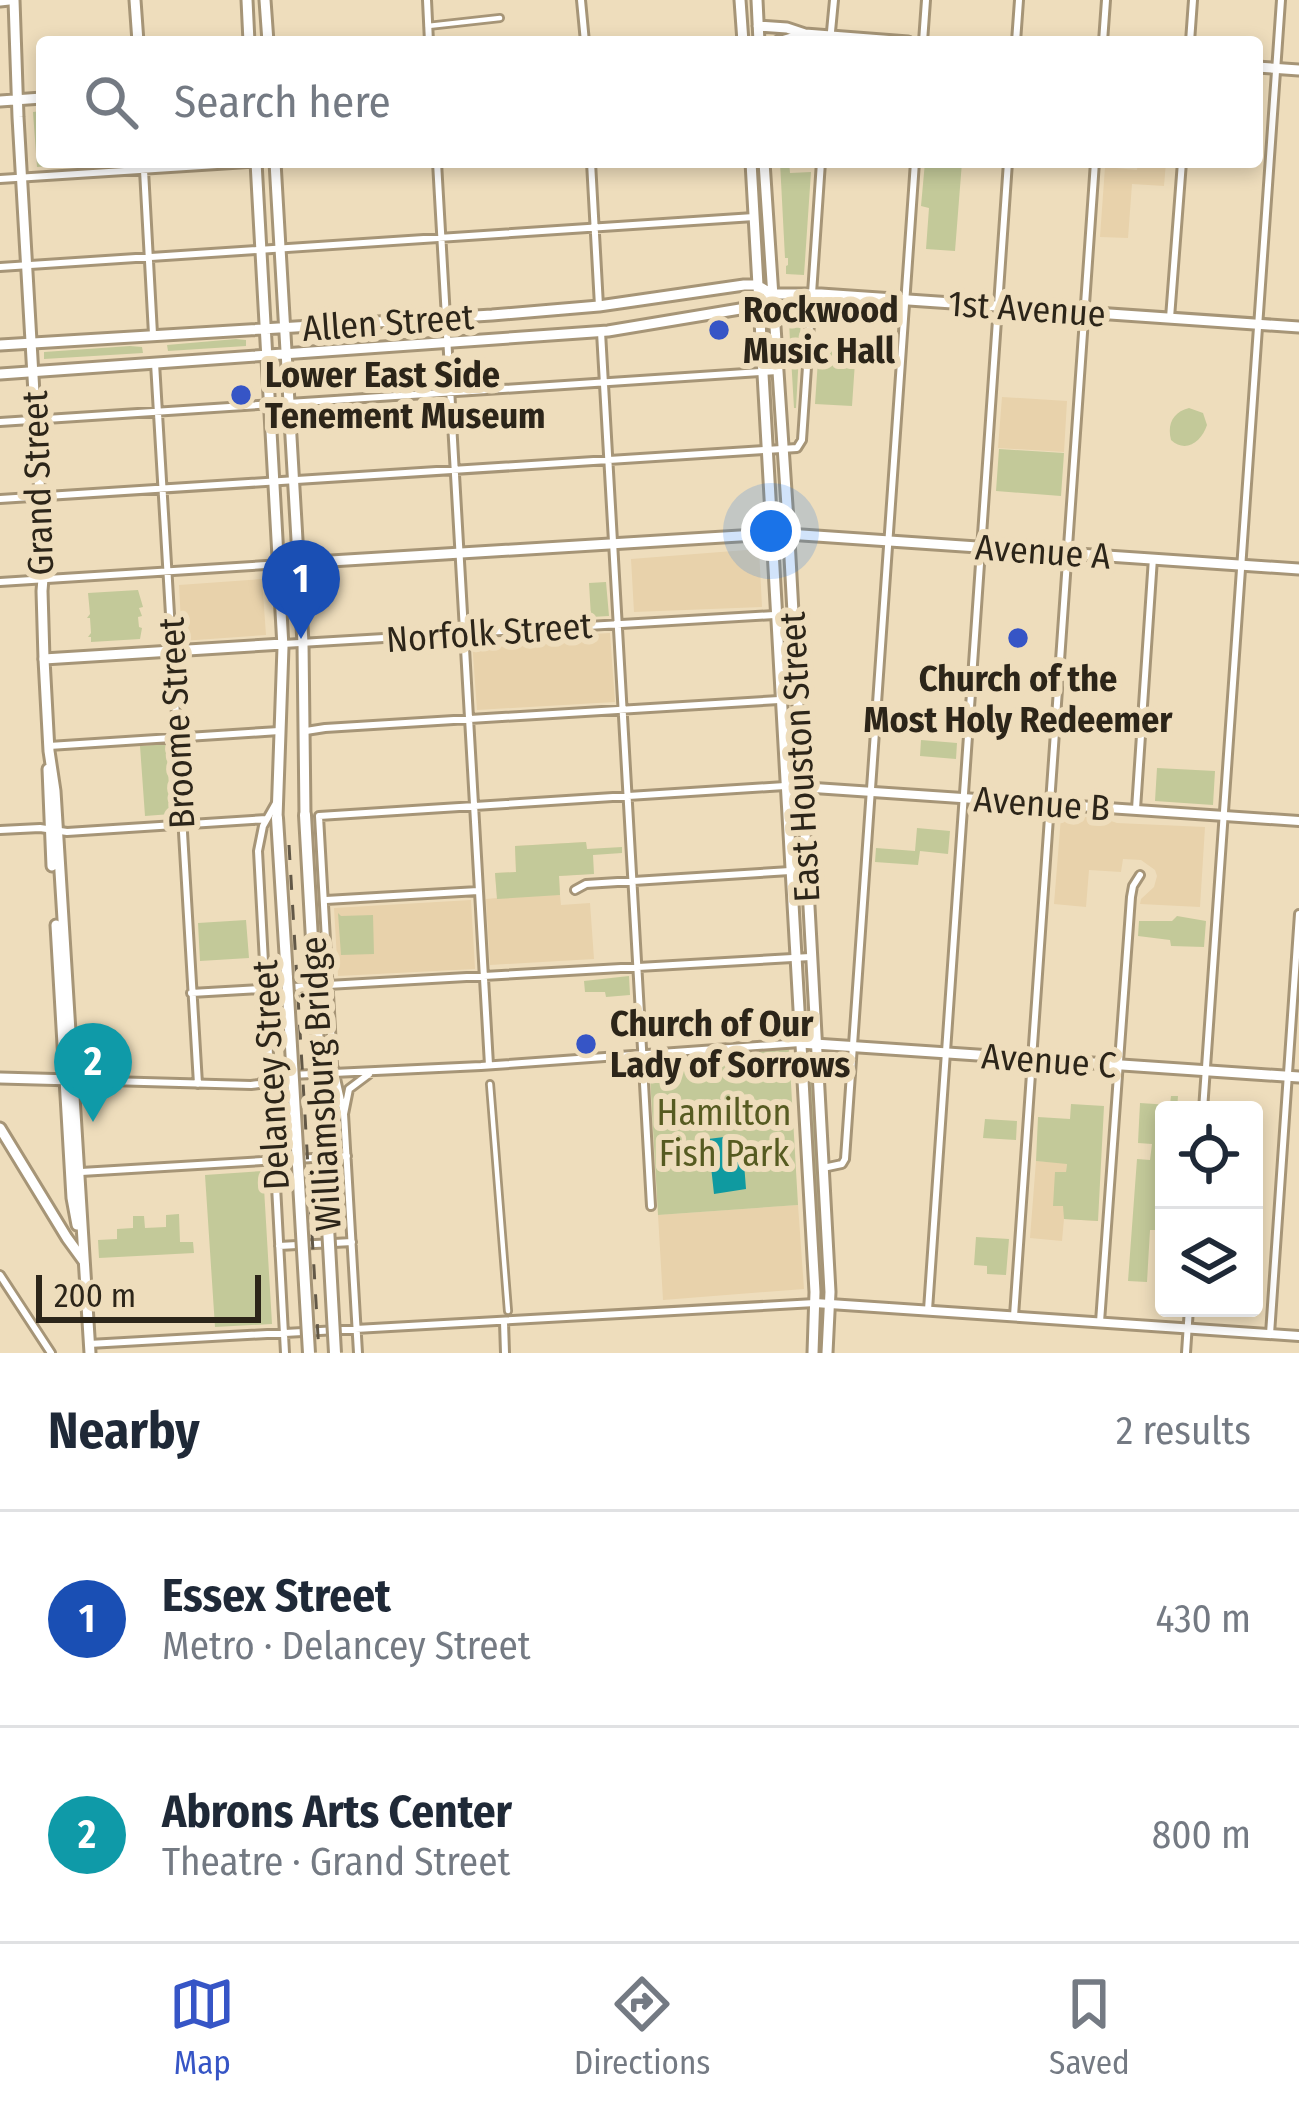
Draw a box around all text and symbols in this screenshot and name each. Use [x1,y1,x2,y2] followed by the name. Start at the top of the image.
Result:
[36,36,1263,168] search box
[78,69,144,135] icon: search
[174,75,391,129] text: Search here
[947,282,1107,336] street label: 1st Avenue
[743,288,899,373] place label: Rockwood Music Hall
[301,295,475,351] street label: Allen Street
[706,317,732,343] marker: Rockwood Music Hall
[265,353,546,438] place label: Lower East Side Tenement Museum
[228,382,254,408] marker: Lower East Side Tenement Museum
[13,390,63,576] street label: Grand Street
[741,501,801,561] your location
[974,525,1112,579] street label: Avenue A
[262,540,340,639] pin: 1
[385,604,594,662] street label: Norfolk Street
[770,611,830,903] street label: East Houston Street
[149,616,205,830] street label: Broome Street
[1005,625,1031,651] marker: Church of the Most Holy Redeemer
[863,657,1173,742] place label: Church of the Most Holy Redeemer
[972,777,1111,831] street label: Avenue B
[291,936,351,1232] street label: Williamsburg Bridge
[243,959,299,1191] street label: Delancey Street
[610,1002,850,1087] place label: Church of Our Lady of Sorrows
[54,1023,132,1122] pin: 2
[573,1031,599,1057] marker: Church of Our Lady of Sorrows
[980,1034,1118,1088] street label: Avenue C
[657,1091,791,1176] park label: Hamilton Fish Park
[1155,1101,1263,1317] map controls
[1155,1101,1263,1209] button: locate
[1155,1209,1263,1317] button: layers
[36,1269,261,1322] scale bar
[54,1276,136,1316] text: 200 m
[48,1400,200,1462] text: Nearby
[1116,1408,1251,1454] text: 2 results
[162,1569,391,1623] text: Essex Street
[79,1596,95,1642] text: 1
[1156,1596,1251,1642] text: 430 m
[162,1623,531,1669] text: Metro · Delancey Street
[162,1785,512,1839] text: Abrons Arts Center
[78,1812,96,1858] text: 2
[1152,1812,1251,1858] text: 800 m
[162,1839,510,1885] text: Theatre · Grand Street
[169,1971,235,2083] tab: Map
[574,1971,710,2083] tab: Directions
[1049,1971,1130,2083] tab: Saved

